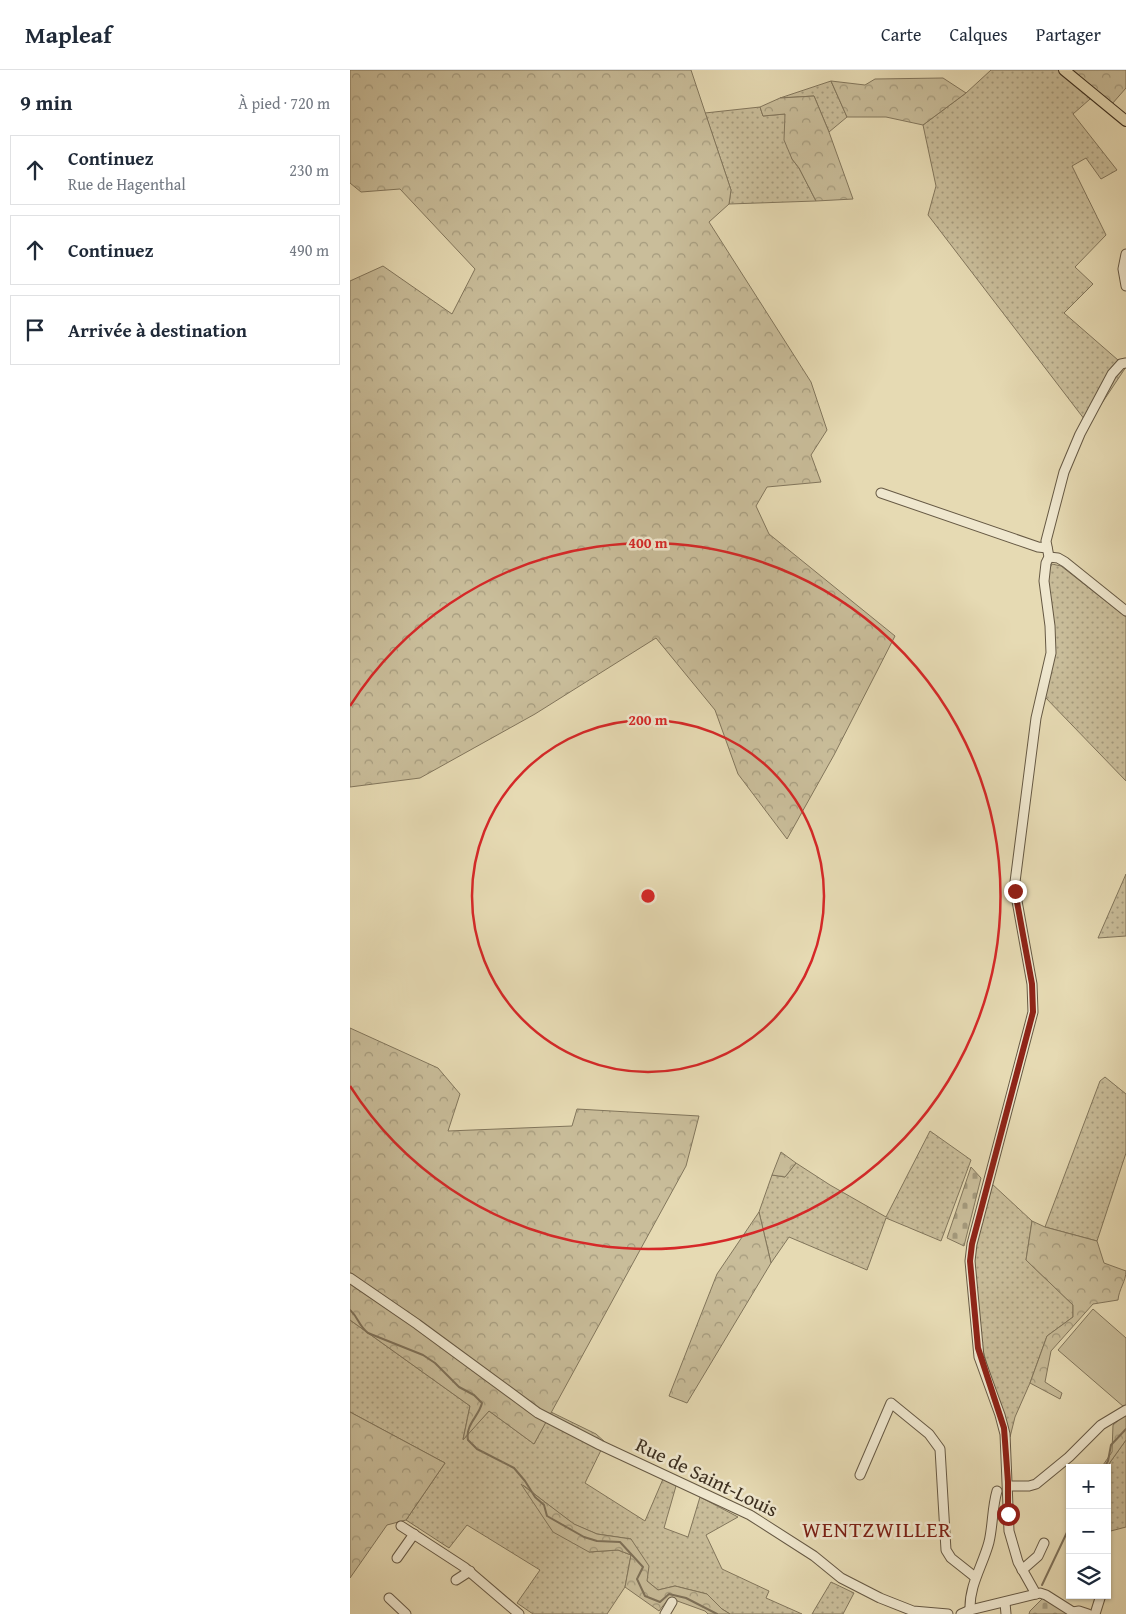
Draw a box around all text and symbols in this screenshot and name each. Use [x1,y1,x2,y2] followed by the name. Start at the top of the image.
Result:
[25,17,112,52] text: Mapleaf
[881,21,922,48] text: Carte
[950,21,1008,48] text: Calques
[1036,21,1101,48] text: Partager
[20,87,72,118] text: 9 min
[238,91,330,115] text: À pied · 720 m
[68,144,154,172] text: Continuez
[21,156,49,184] icon: ahead
[289,158,329,182] text: 230 m
[68,172,186,196] text: Rue de Hagenthal
[21,236,49,264] icon: ahead
[68,236,154,264] text: Continuez
[289,238,329,262] text: 490 m
[21,316,49,344] icon: arrive
[68,316,247,344] text: Arrivée à destination
[628,532,668,553] text: 400 m
[628,709,668,730] text: 200 m
[1004,880,1027,903] route end
[639,887,657,905] centre of rings
[631,1430,783,1524] street label: Rue de Saint-Louis
[1066,1464,1111,1599] map controls
[1066,1464,1111,1509] button: +
[997,1503,1020,1526] route start
[1066,1509,1111,1554] button: −
[802,1513,952,1545] district label: WENTZWILLER
[1066,1554,1111,1599] button: layers

